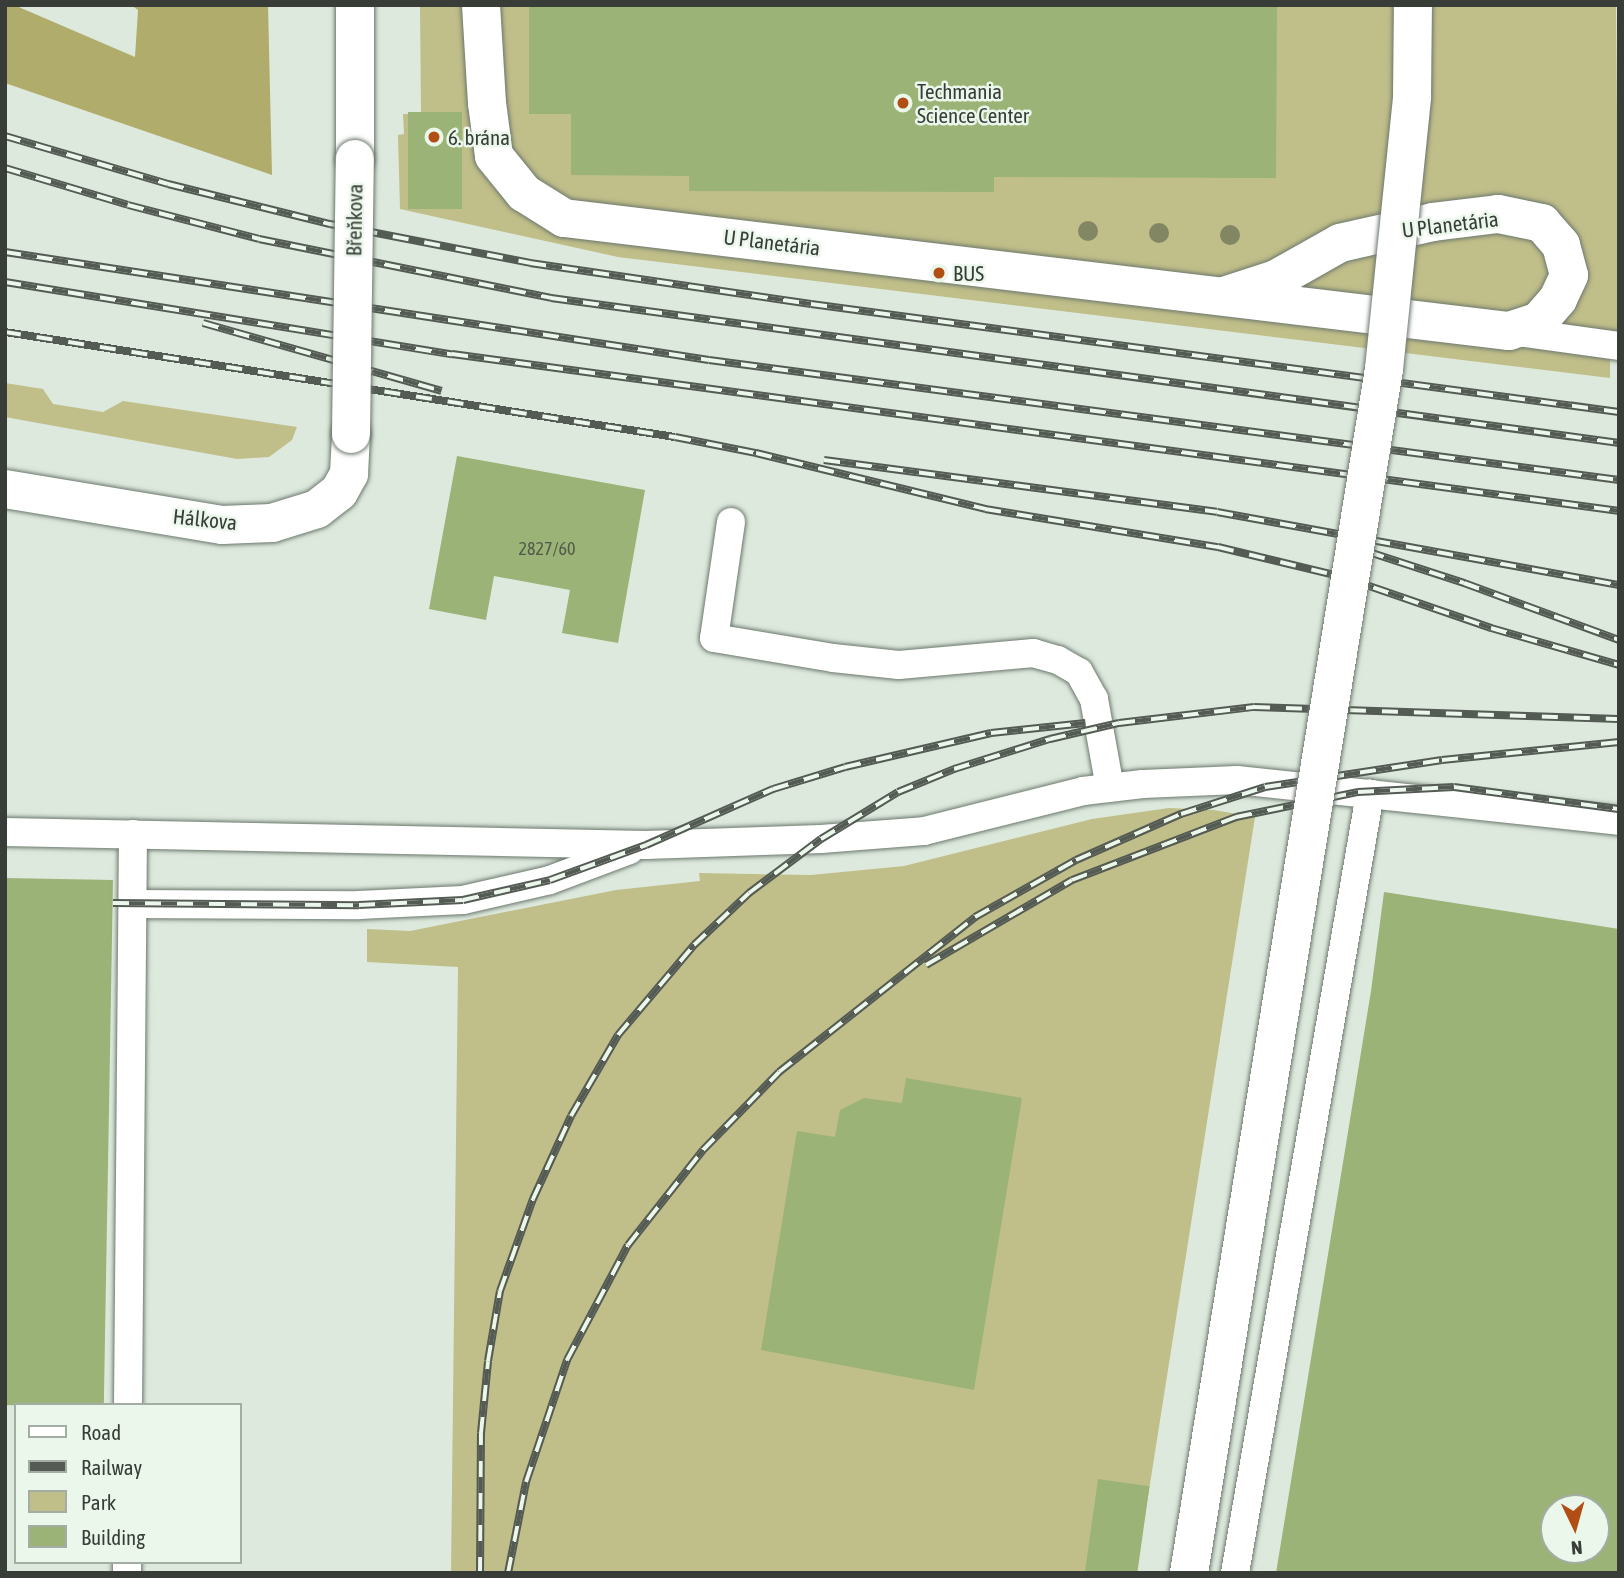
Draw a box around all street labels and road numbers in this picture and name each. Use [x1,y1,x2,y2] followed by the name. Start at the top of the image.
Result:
[341,184,367,256] street label: Břeňkova
[1400,206,1500,242] street label: U Planetária
[722,224,822,260] street label: U Planetária
[172,503,238,535] street label: Hálkova

